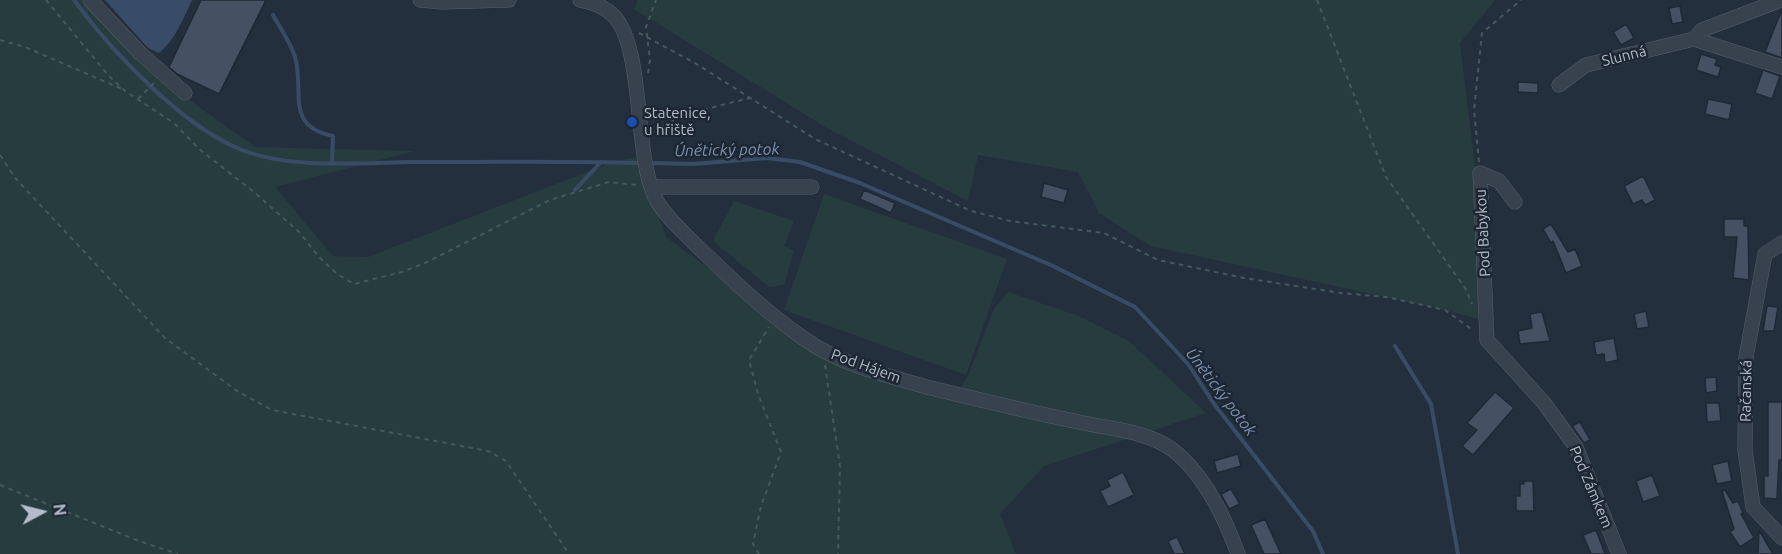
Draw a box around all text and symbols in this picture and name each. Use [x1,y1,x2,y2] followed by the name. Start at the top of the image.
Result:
[1600,42,1648,70] street label: Slunná
[644,104,711,139] place label: Statenice, u hřiště
[625,115,639,129] marker: Statenice, u hřiště
[674,139,780,161] water label: Únětický potok
[1472,189,1494,277] street label: Pod Babykou
[1182,344,1260,440] water label: Únětický potok
[829,345,903,387] street label: Pod Hájem
[1736,360,1756,422] street label: Račanská
[1566,443,1616,531] street label: Pod Zámkem
[12,482,72,542] north arrow
[50,503,70,517] text: N

